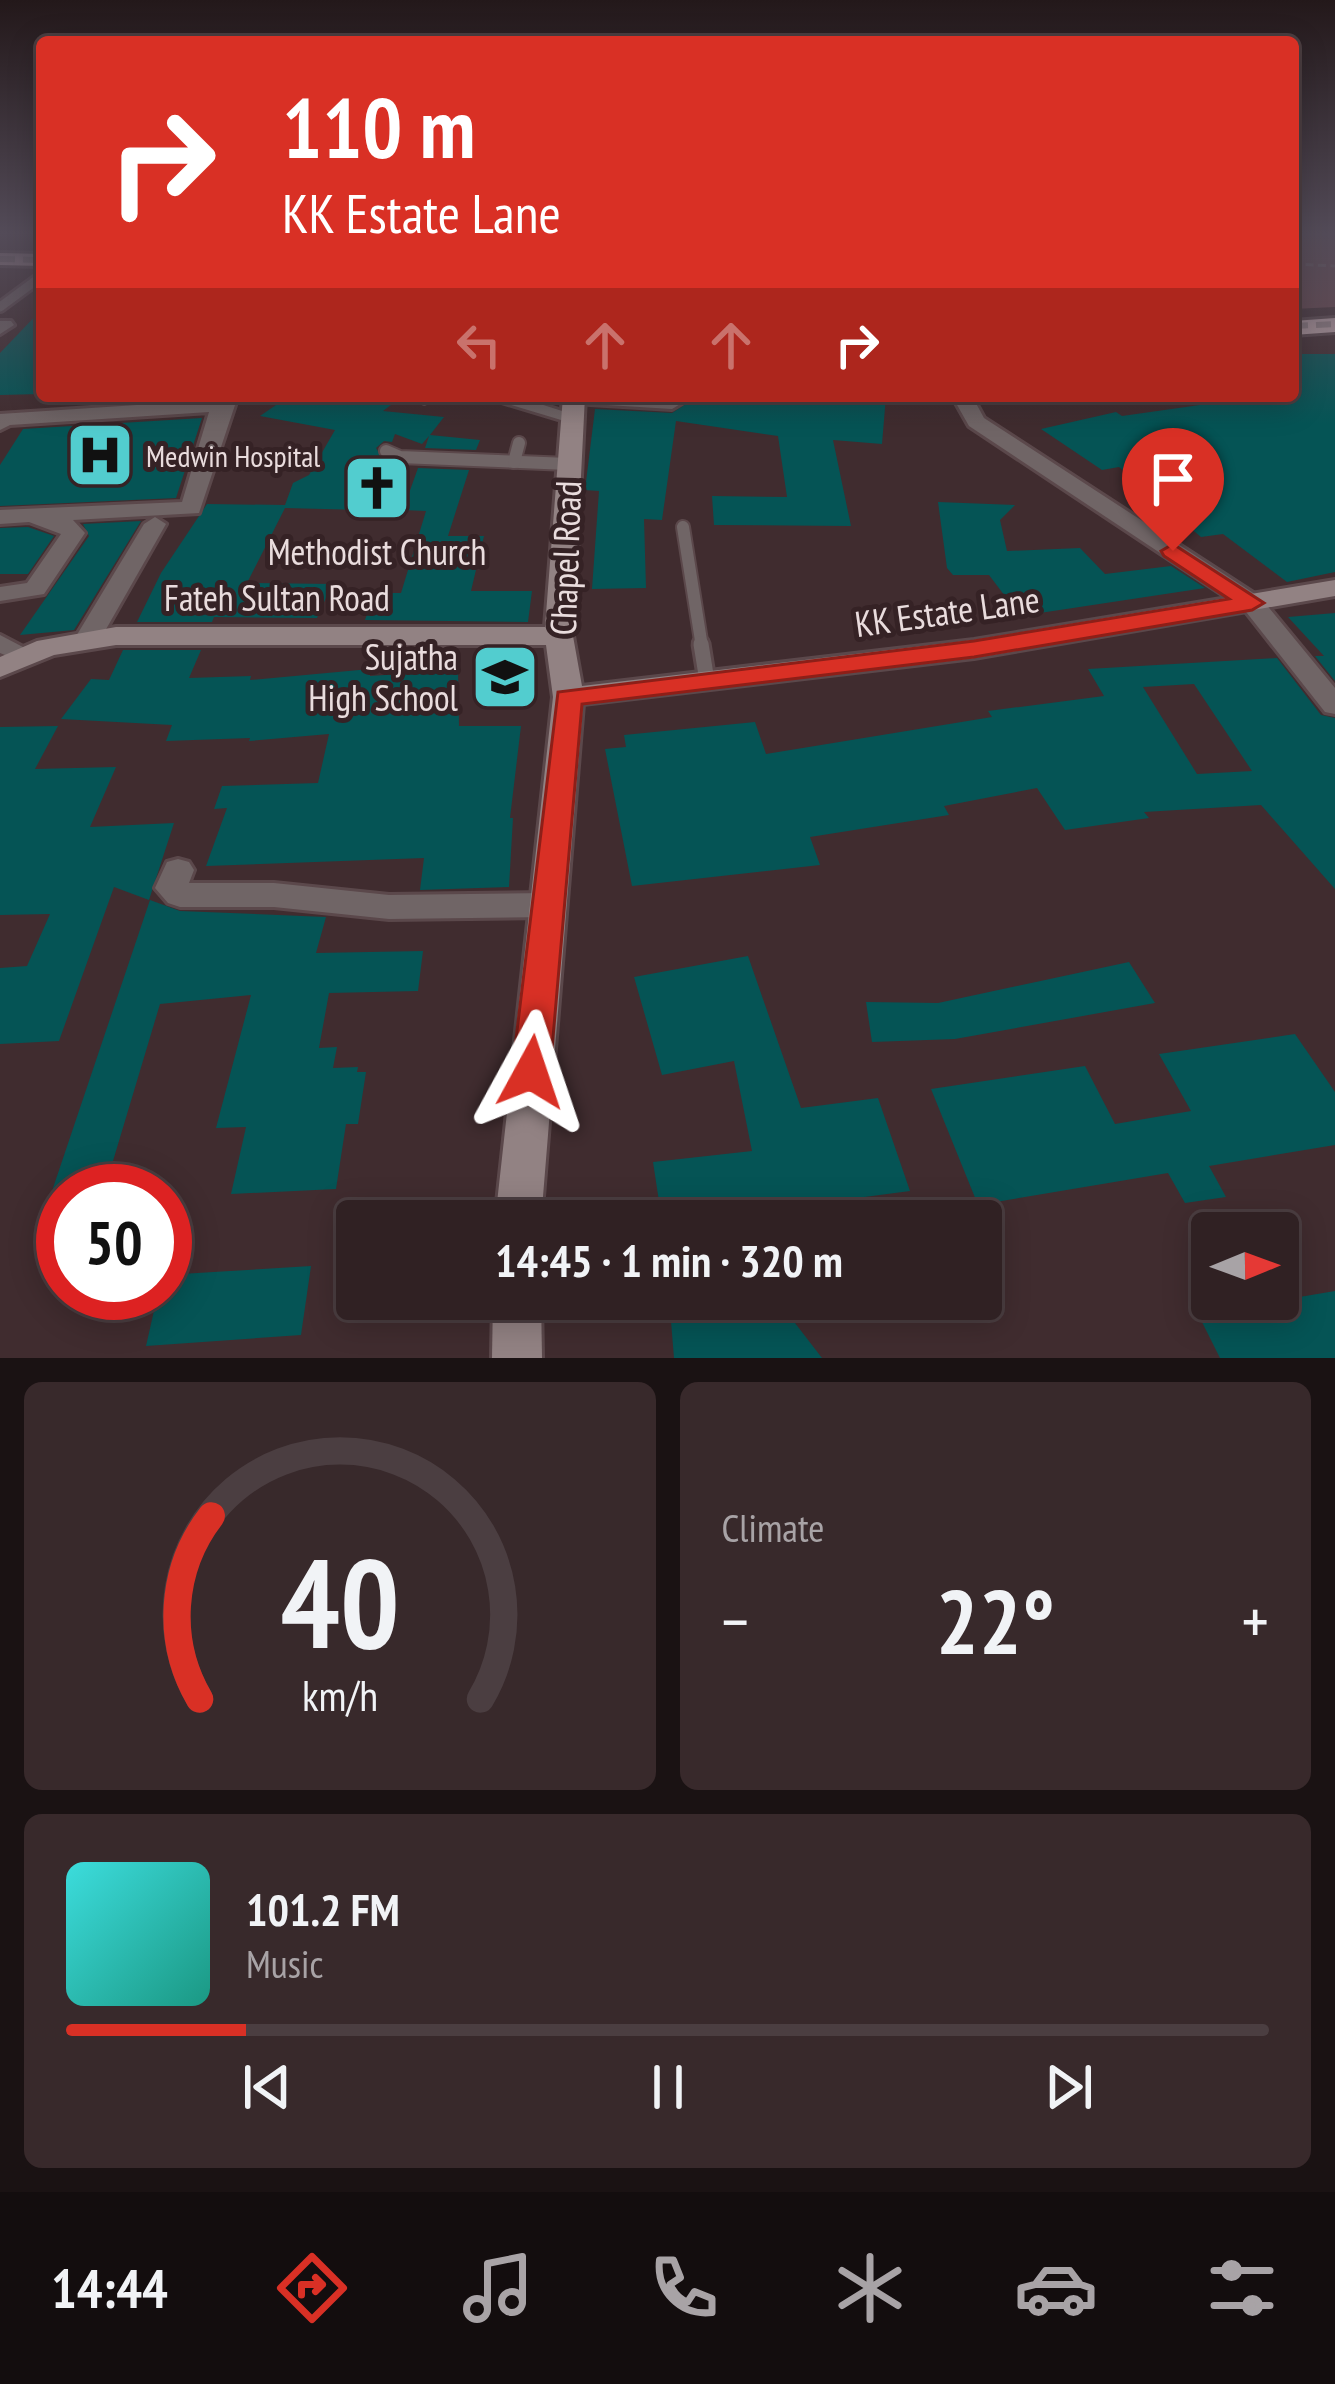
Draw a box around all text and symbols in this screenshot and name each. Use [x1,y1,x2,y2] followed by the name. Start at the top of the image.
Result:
[282,72,475,181] text: 110 m
[84,84,240,240] icon: right
[282,178,561,248] text: KK Estate Lane
[446,312,512,378] icon: left
[572,312,638,378] icon: ahead
[698,312,764,378] icon: ahead
[824,312,890,378] icon: right
[65,420,135,490] hospital icon: Medwin Hospital
[1122,428,1224,551] pin
[146,436,320,475] place label: Medwin Hospital
[1140,446,1206,512] icon: arrive
[342,453,412,523] church icon: Methodist Church
[539,480,591,636] street label: Chapel Road
[268,528,486,575] place label: Methodist Church
[164,574,390,621] street label: Fateh Sultan Road
[852,575,1042,647] street label: KK Estate Lane
[308,633,459,721] place label: Sujatha High School
[470,642,540,712] school or university icon: Sujatha High School
[468,1009,594,1135] position arrow
[36,1164,192,1320] speed limit sign: 50
[1191,1212,1299,1320] north arrow
[1191,1212,1299,1320] map controls
[495,1231,843,1289] text: 14:45 · 1 min · 320 m
[722,1502,824,1553] text: Climate
[280,1521,399,1682] text: 40
[936,1562,1055,1679] text: 22°
[722,1578,749,1663] text: −
[1242,1578,1269,1663] text: +
[302,1667,378,1723] text: km/h
[246,1880,400,1938] text: 101.2 FM
[246,1938,323,1989] text: Music
[234,2054,300,2120] icon: previous
[635,2054,701,2120] icon: pause
[1036,2054,1102,2120] icon: next
[270,2246,354,2330] icon: directions
[456,2246,540,2330] icon: music
[642,2246,726,2330] icon: phone
[828,2246,912,2330] icon: climate
[1014,2246,1098,2330] icon: car
[1200,2246,1284,2330] icon: filters
[51,2253,168,2323] text: 14:44

